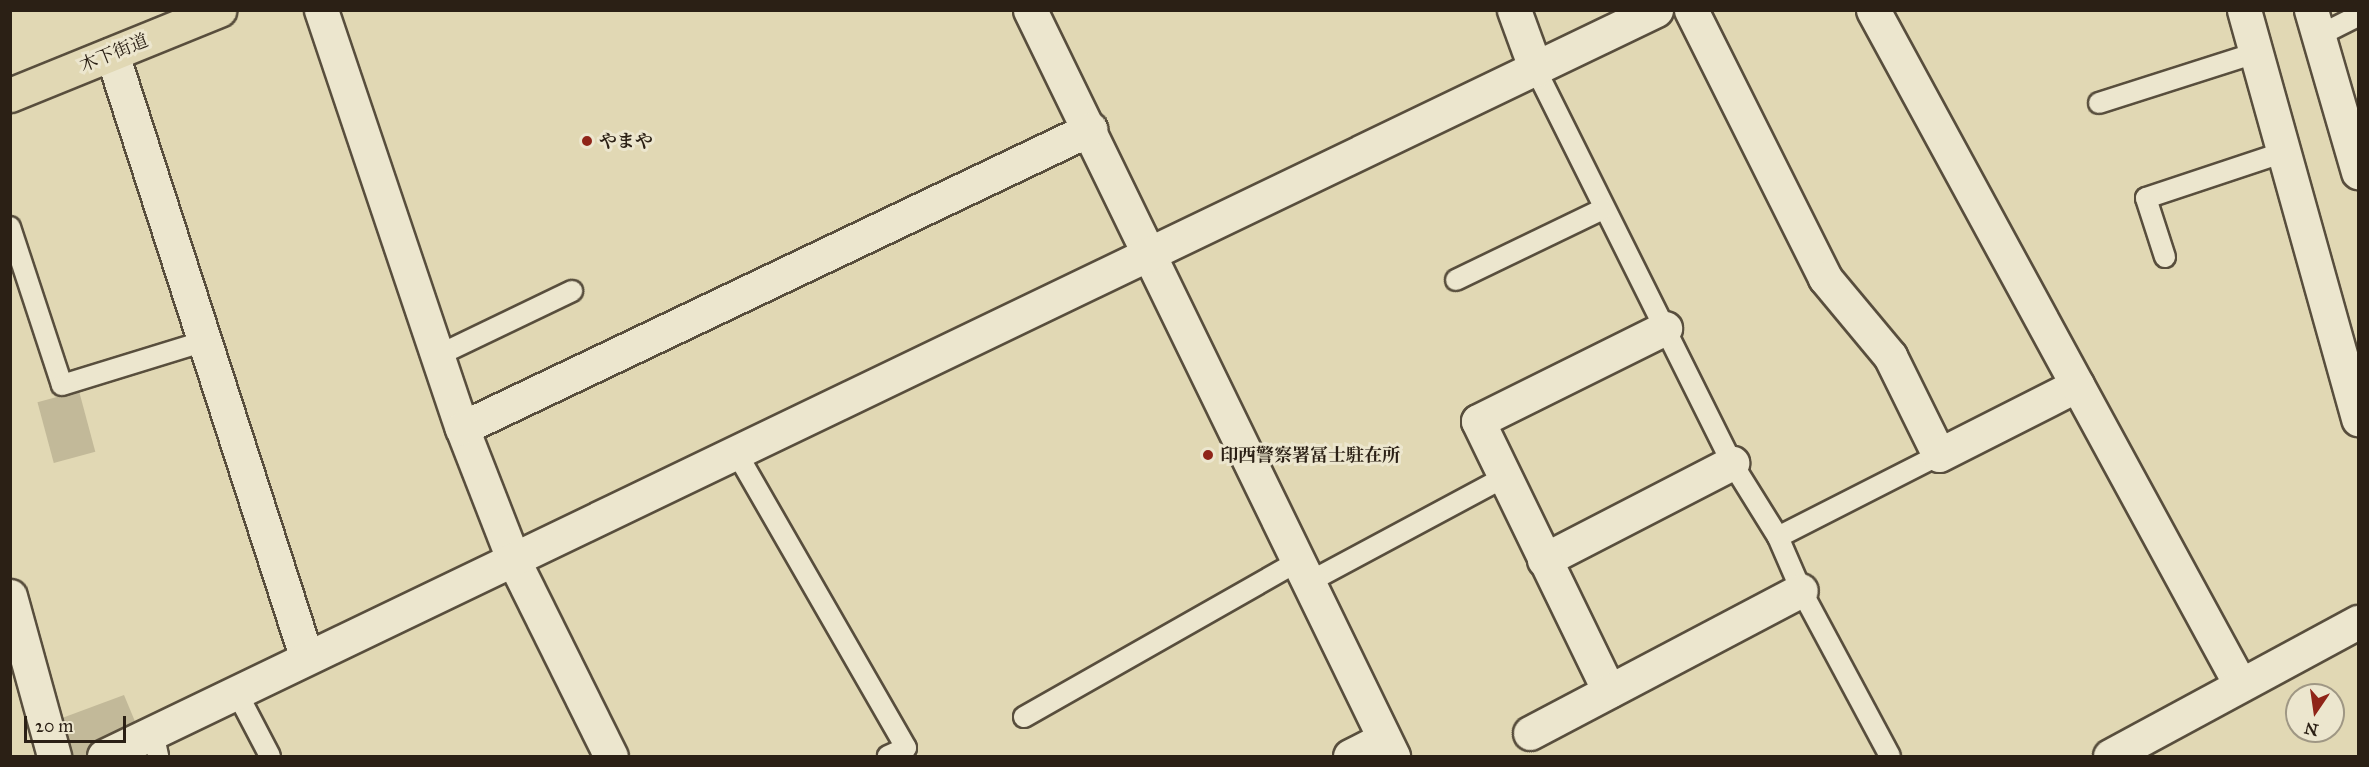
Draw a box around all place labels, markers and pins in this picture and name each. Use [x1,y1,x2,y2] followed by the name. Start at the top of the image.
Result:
[599,130,653,152] place label: やまや
[580,134,594,148] marker: やまや
[1220,444,1400,466] place label: 印西警察署冨士駐在所
[1201,448,1215,462] marker: 印西警察署冨士駐在所

